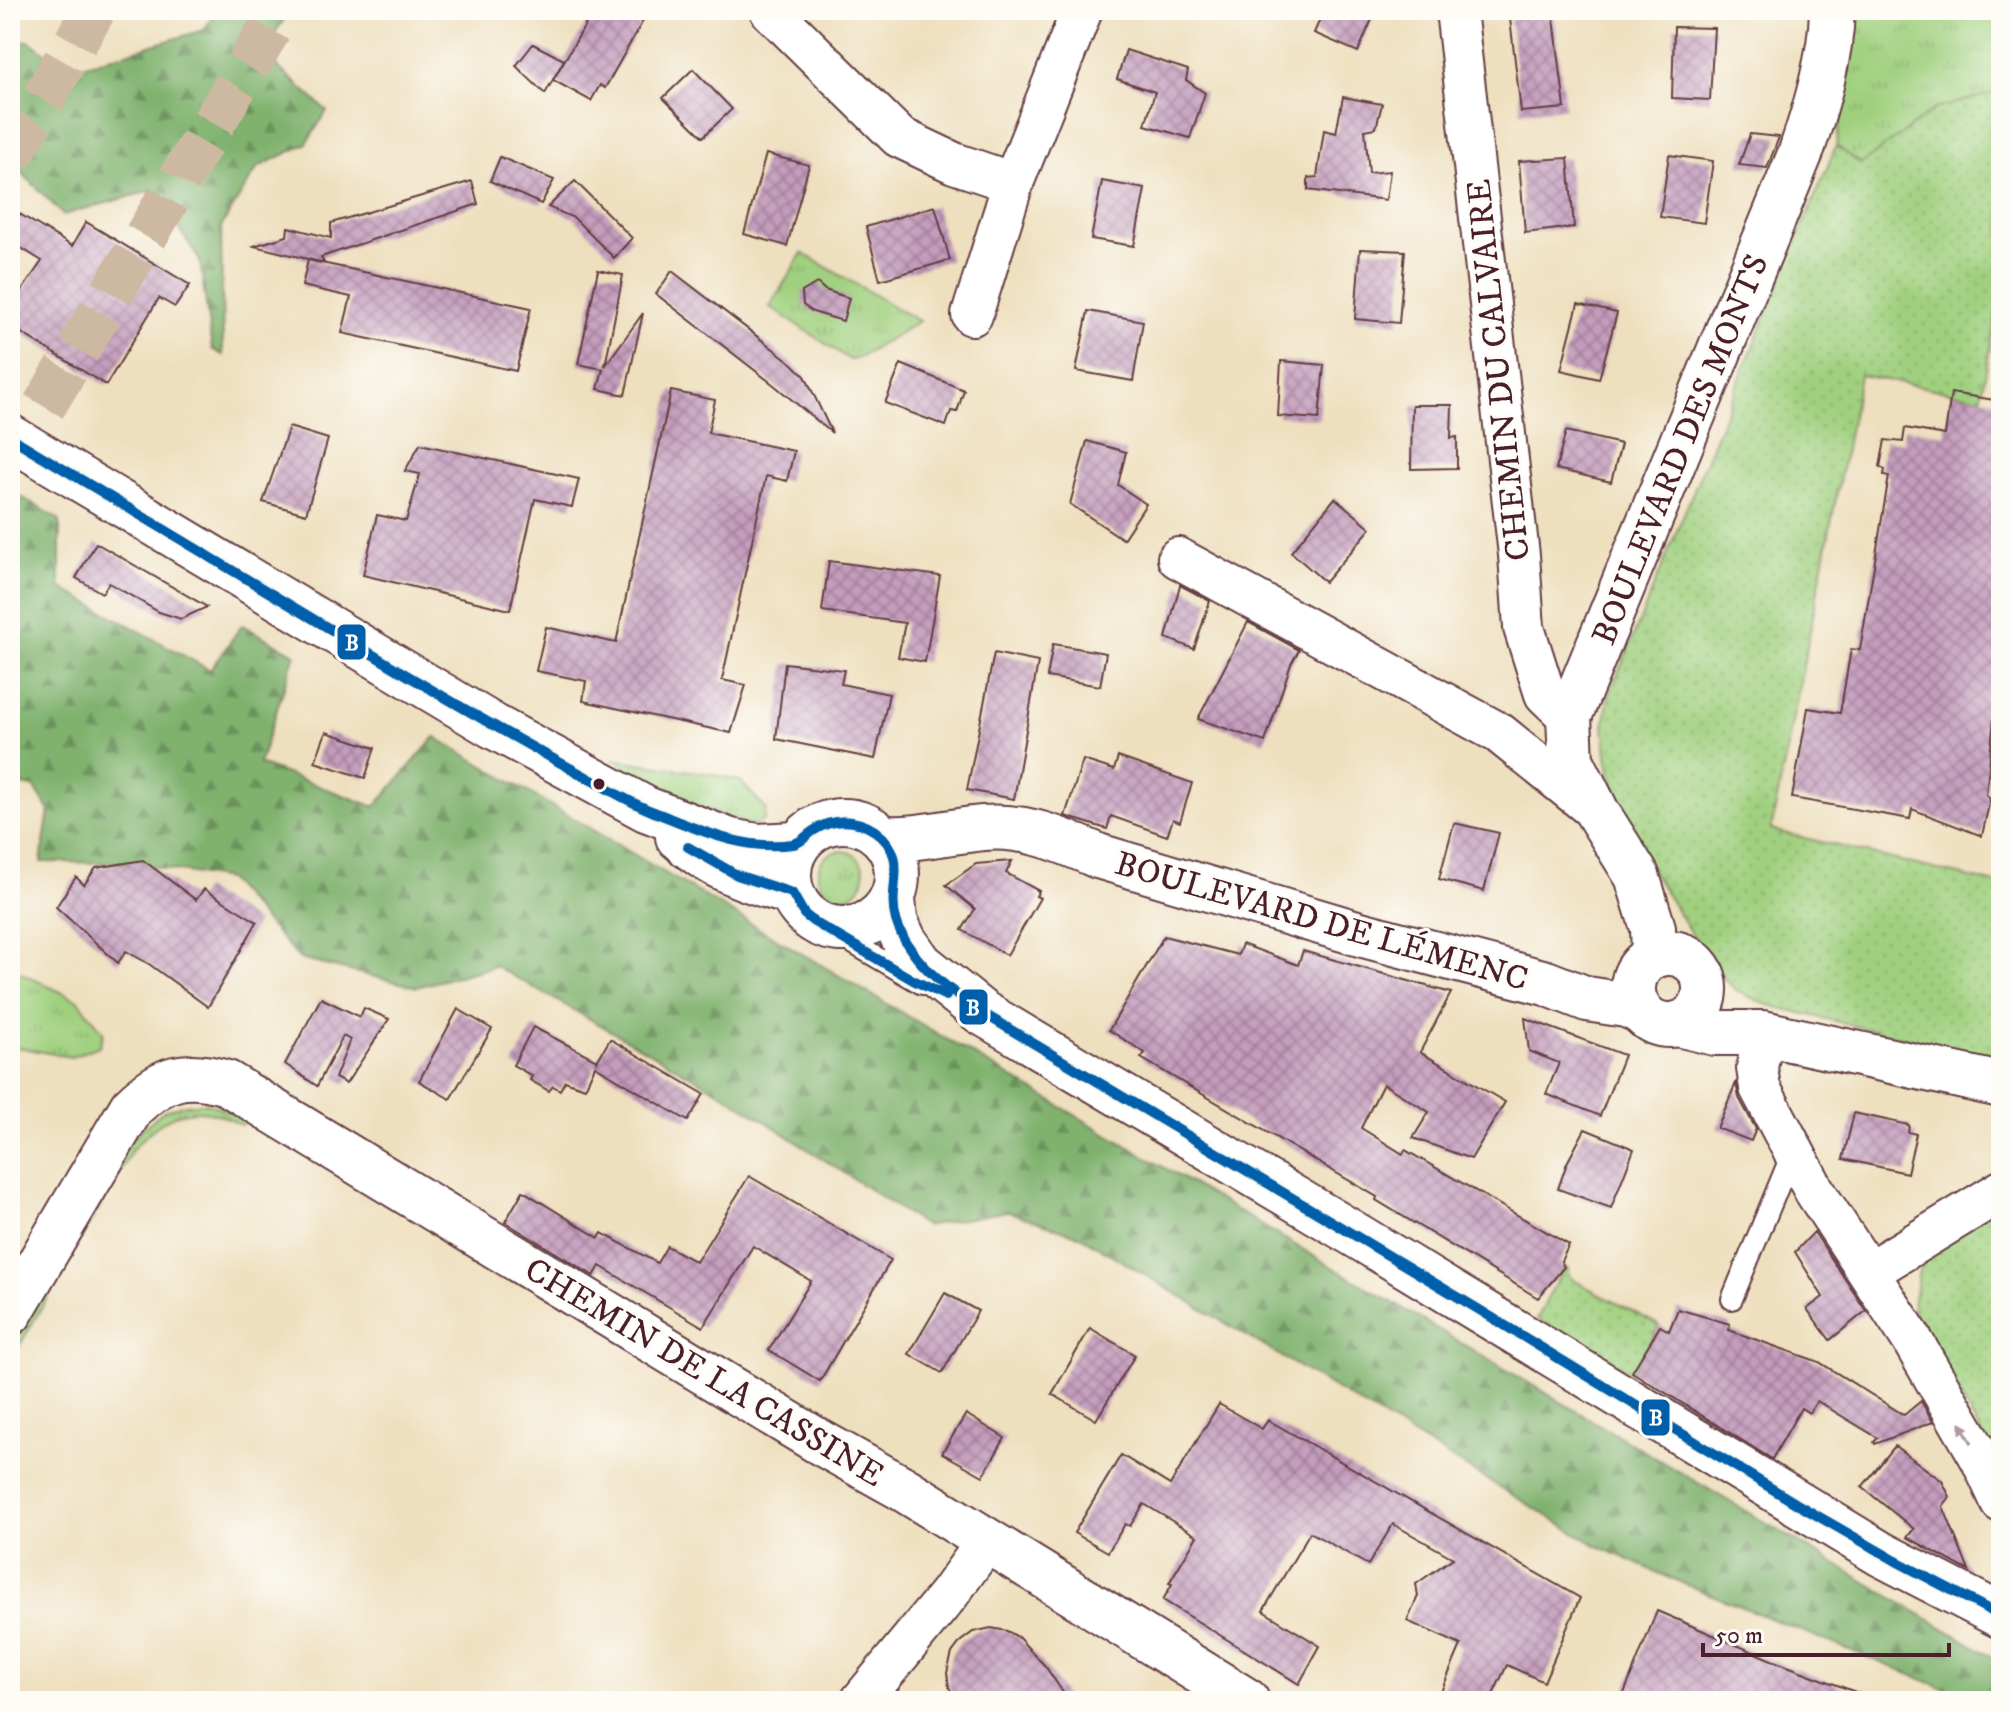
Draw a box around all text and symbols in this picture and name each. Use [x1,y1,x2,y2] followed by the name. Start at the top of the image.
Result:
[1458,177,1540,563] street label: CHEMIN DU CALVAIRE
[1583,248,1779,651] street label: BOULEVARD DES MONTS
[336,623,367,661] line badge: B
[345,630,359,657] text: B
[591,776,607,792] unlabelled marker
[1110,843,1533,1001] street label: BOULEVARD DE LÉMENC
[958,988,989,1026] line badge: B
[966,995,980,1022] text: B
[517,1249,891,1497] street label: CHEMIN DE LA CASSINE
[1640,1398,1671,1437] line badge: B
[1649,1405,1663,1432] text: B
[1959,1421,1973,1444] one-way arrow
[1703,1607,1949,1657] scale bar
[1715,1621,1763,1651] text: 50 m

